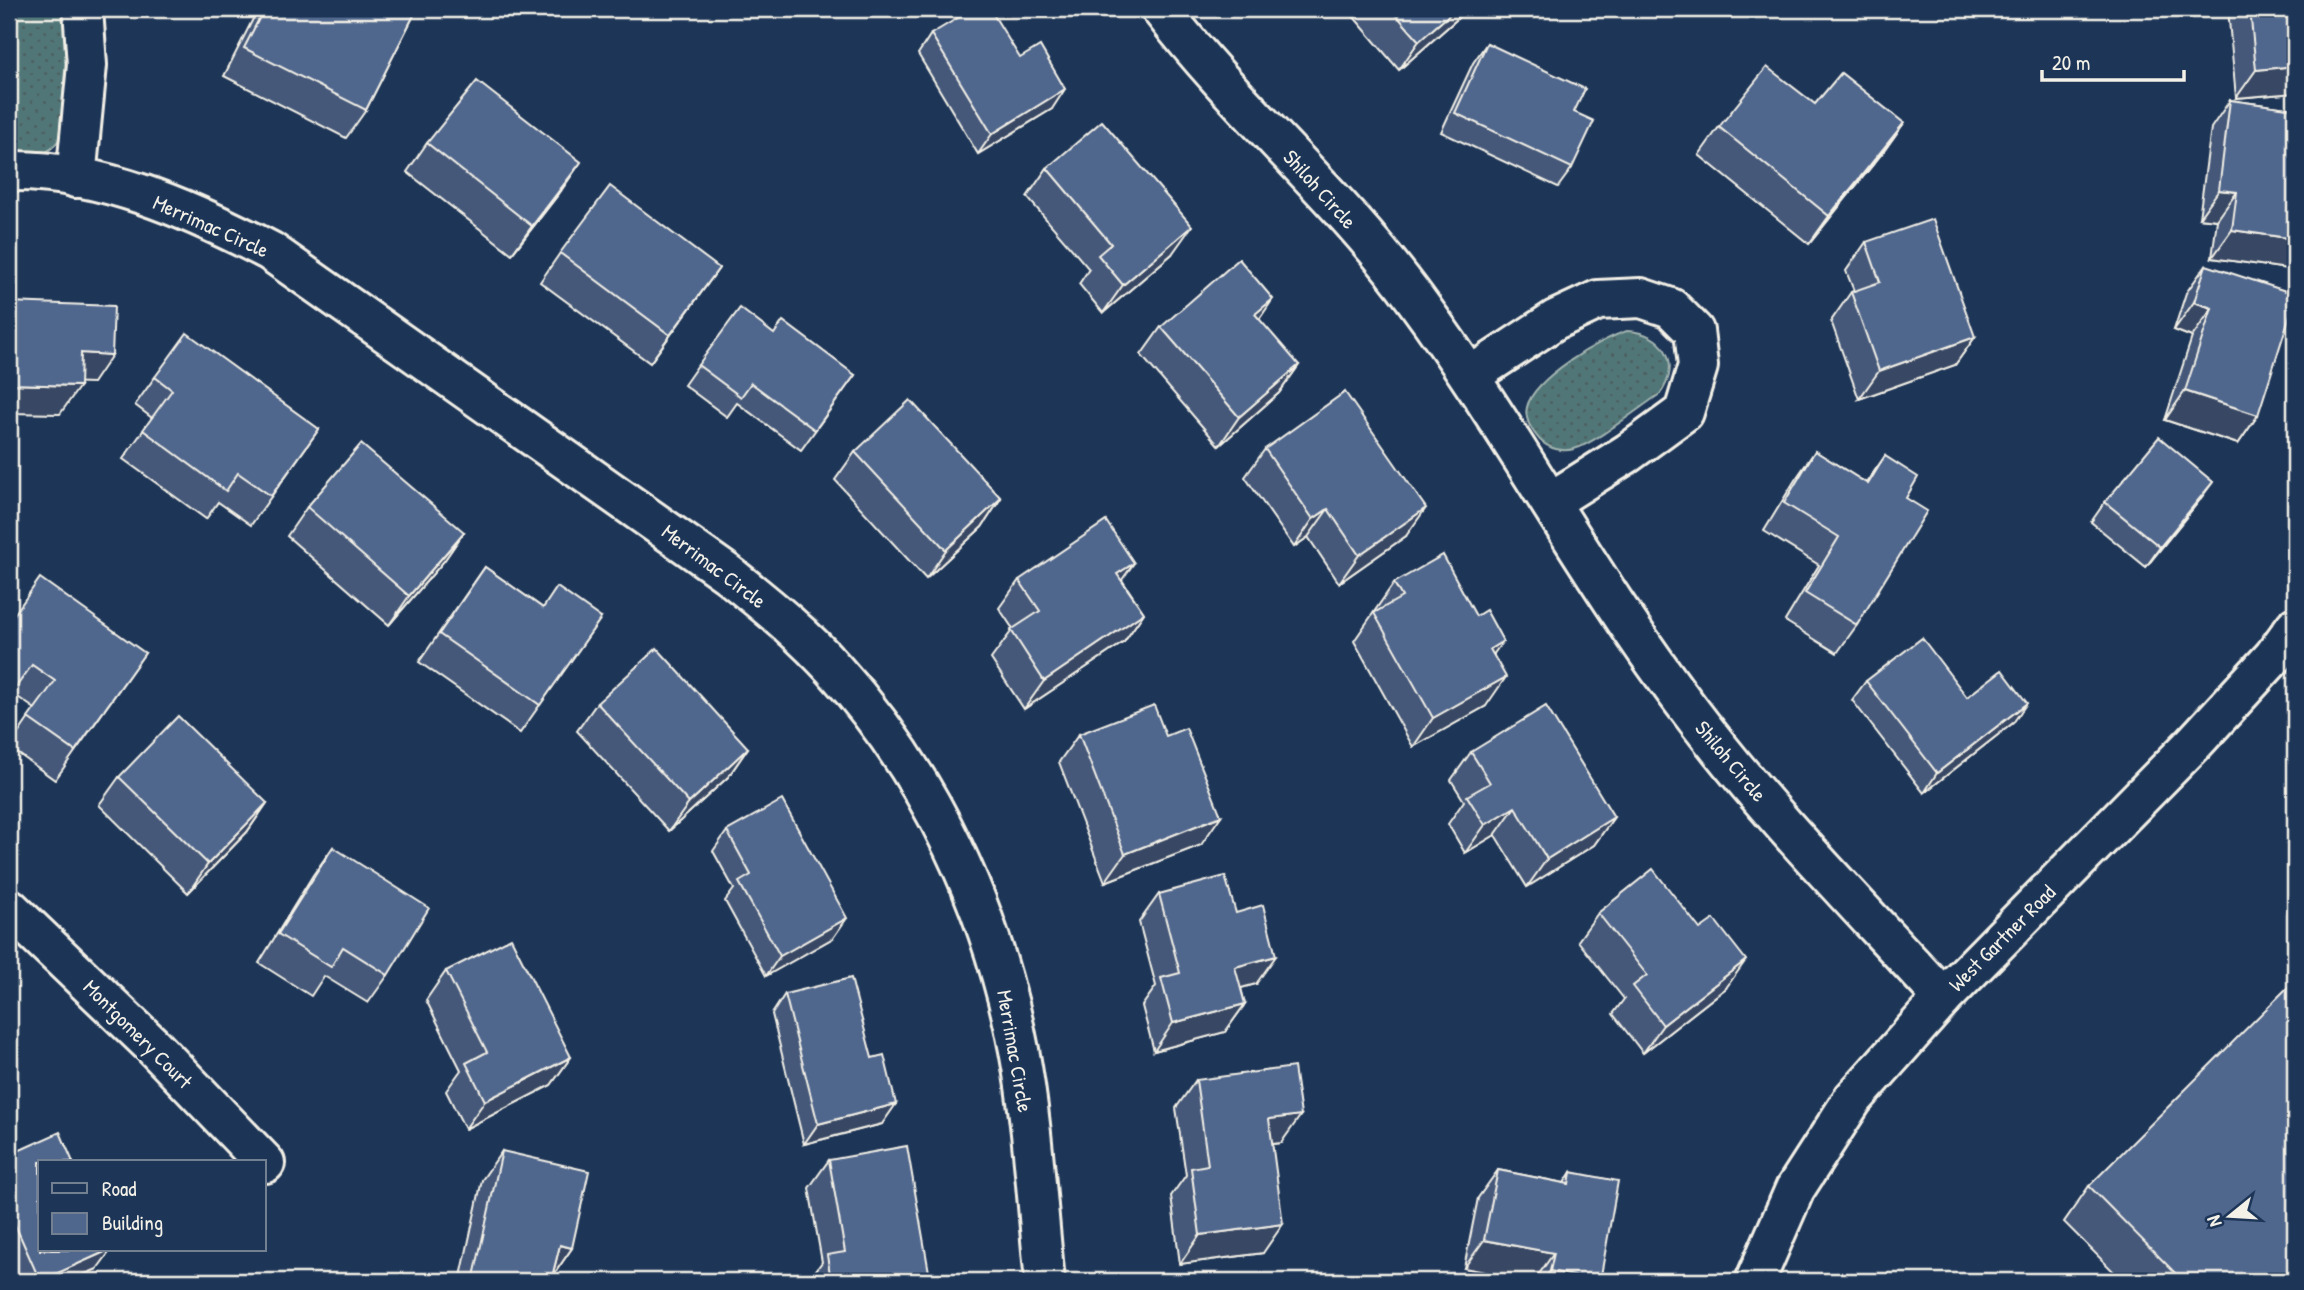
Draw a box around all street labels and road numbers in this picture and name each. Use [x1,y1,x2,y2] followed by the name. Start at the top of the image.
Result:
[1277,143,1363,235] street label: Shiloh Circle
[149,188,273,264] street label: Merrimac Circle
[656,517,772,615] street label: Merrimac Circle
[1689,714,1773,808] street label: Shiloh Circle
[1942,878,2062,998] street label: West Gartner Road
[77,973,200,1096] street label: Montgomery Court
[990,988,1040,1114] street label: Merrimac Circle

